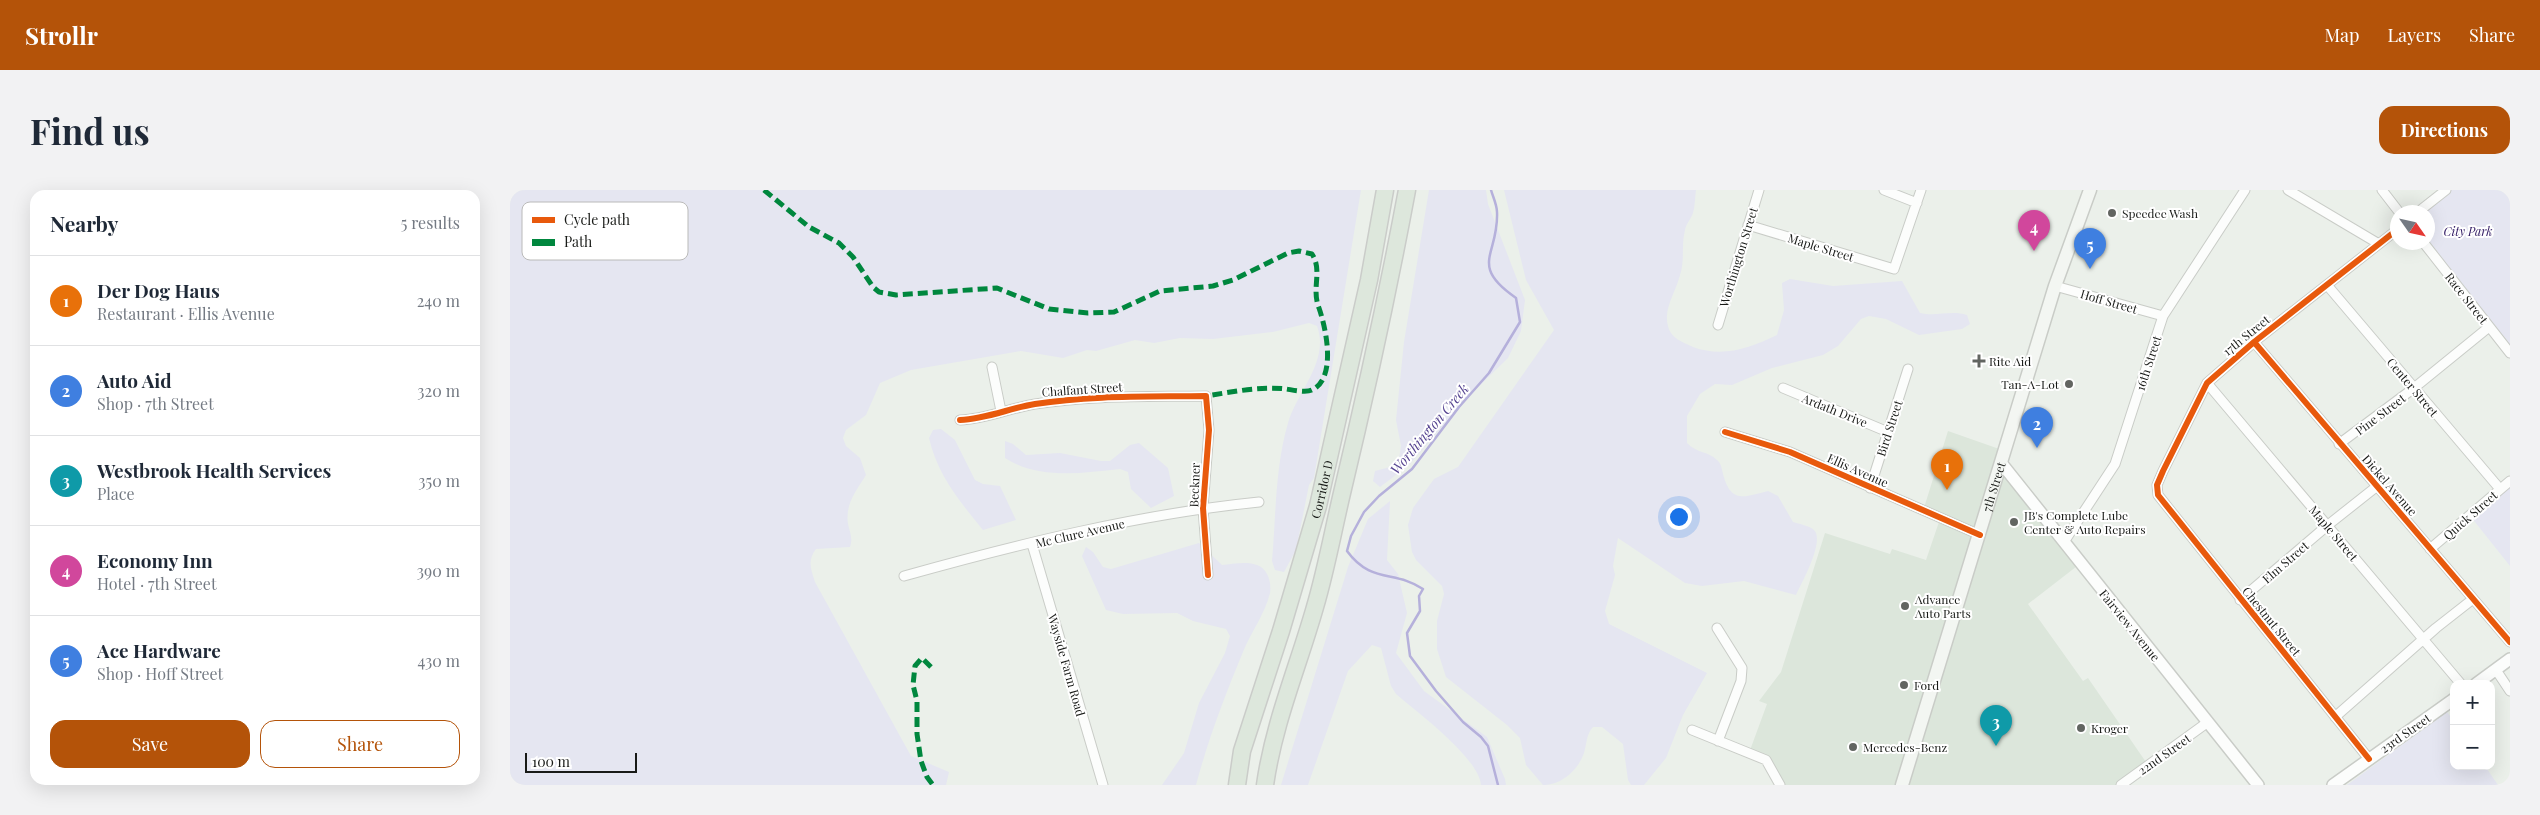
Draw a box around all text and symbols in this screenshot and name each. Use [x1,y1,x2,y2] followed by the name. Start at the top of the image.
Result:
[25,19,98,51] text: Strollr
[2324,23,2359,47] text: Map
[2387,23,2441,47] text: Layers
[2469,23,2515,47] text: Share
[2379,106,2510,154] button: Directions
[30,107,150,154] text: Find us
[522,202,688,260] legend
[1715,205,1761,310] street label: Worthington Street
[2122,205,2198,221] place label: Speedee Wash
[2390,205,2435,250] north arrow
[2106,207,2118,219] marker: Speedee Wash
[50,209,119,237] text: Nearby
[564,210,631,229] text: Cycle path
[2018,210,2050,251] pin: 4
[401,212,460,233] text: 5 results
[2443,223,2493,239] park label: City Park
[2074,228,2106,269] pin: 5
[1786,229,1857,265] street label: Maple Street
[564,232,593,251] text: Path
[2442,269,2492,327] street label: Race Street
[97,277,220,303] text: Der Dog Haus
[2079,285,2140,317] street label: Hoff Street
[63,290,69,311] text: 1
[417,290,460,311] text: 240 m
[97,303,275,324] text: Restaurant · Ellis Avenue
[2219,311,2273,359] street label: 17th Street
[2132,333,2165,393] street label: 16th Street
[1989,353,2031,369] place label: Rite Aid
[2384,354,2443,420] street label: Center Street
[1973,355,1985,367] marker: Rite Aid
[97,367,172,393] text: Auto Aid
[2001,376,2060,392] place label: Tan-A-Lot
[1041,378,1124,400] street label: Chalfant Street
[2063,378,2075,390] marker: Tan-A-Lot
[62,380,70,401] text: 2
[417,380,460,401] text: 320 m
[1385,380,1473,478] water label: Worthington Creek
[1799,389,1870,430] street label: Ardath Drive
[2352,389,2409,438] street label: Pine Street
[97,393,214,414] text: Shop · 7th Street
[1872,397,1906,458] street label: Bird Street
[2021,407,2053,448] pin: 2
[1825,449,1891,491] street label: Ellis Avenue
[1931,449,1963,490] pin: 1
[2359,451,2421,519] street label: Dickel Avenue
[97,457,331,483] text: Westbrook Health Services
[1307,458,1336,520] street label: Corridor D
[1978,459,2009,514] street label: 7th Street
[1185,462,1203,508] street label: Beckner
[62,470,70,491] text: 3
[418,470,460,491] text: 350 m
[97,483,135,504] text: Place
[2440,487,2501,543] street label: Quick Street
[2306,502,2362,565] street label: Maple Street
[1666,504,1692,530] your location
[2023,507,2146,537] place label: JB's Complete Lube Center & Auto Repairs
[1034,515,1126,551] street label: Mc Clure Avenue
[2008,516,2020,528] marker: JB's Complete Lube Center & Auto Repairs
[2258,537,2312,587] street label: Elm Street
[97,547,213,573] text: Economy Inn
[62,560,70,581] text: 4
[417,560,460,581] text: 390 m
[97,573,217,594] text: Hotel · 7th Street
[2239,583,2305,659] street label: Chestnut Street
[2096,586,2164,664] street label: Fairview Avenue
[1914,591,1971,621] place label: Advance Auto Parts
[1899,600,1911,612] marker: Advance Auto Parts
[1044,611,1089,718] street label: Wayside Farm Road
[97,637,221,663] text: Ace Hardware
[62,650,70,671] text: 5
[417,650,460,671] text: 430 m
[97,663,223,684] text: Shop · Hoff Street
[1914,677,1939,693] place label: Ford
[1898,679,1910,691] marker: Ford
[2450,680,2495,770] map controls
[2450,680,2495,725] button: +
[1980,705,2012,746] pin: 3
[2376,709,2434,756] street label: 23rd Street
[50,720,250,768] button: Save
[260,720,460,768] button: Share
[2091,720,2129,736] place label: Kroger
[2075,722,2087,734] marker: Kroger
[2450,725,2495,770] button: −
[2134,730,2194,778] street label: 22nd Street
[1863,739,1947,755] place label: Mercedes-Benz
[1847,741,1859,753] marker: Mercedes-Benz
[525,750,638,773] scale bar
[532,752,570,771] text: 100 m

